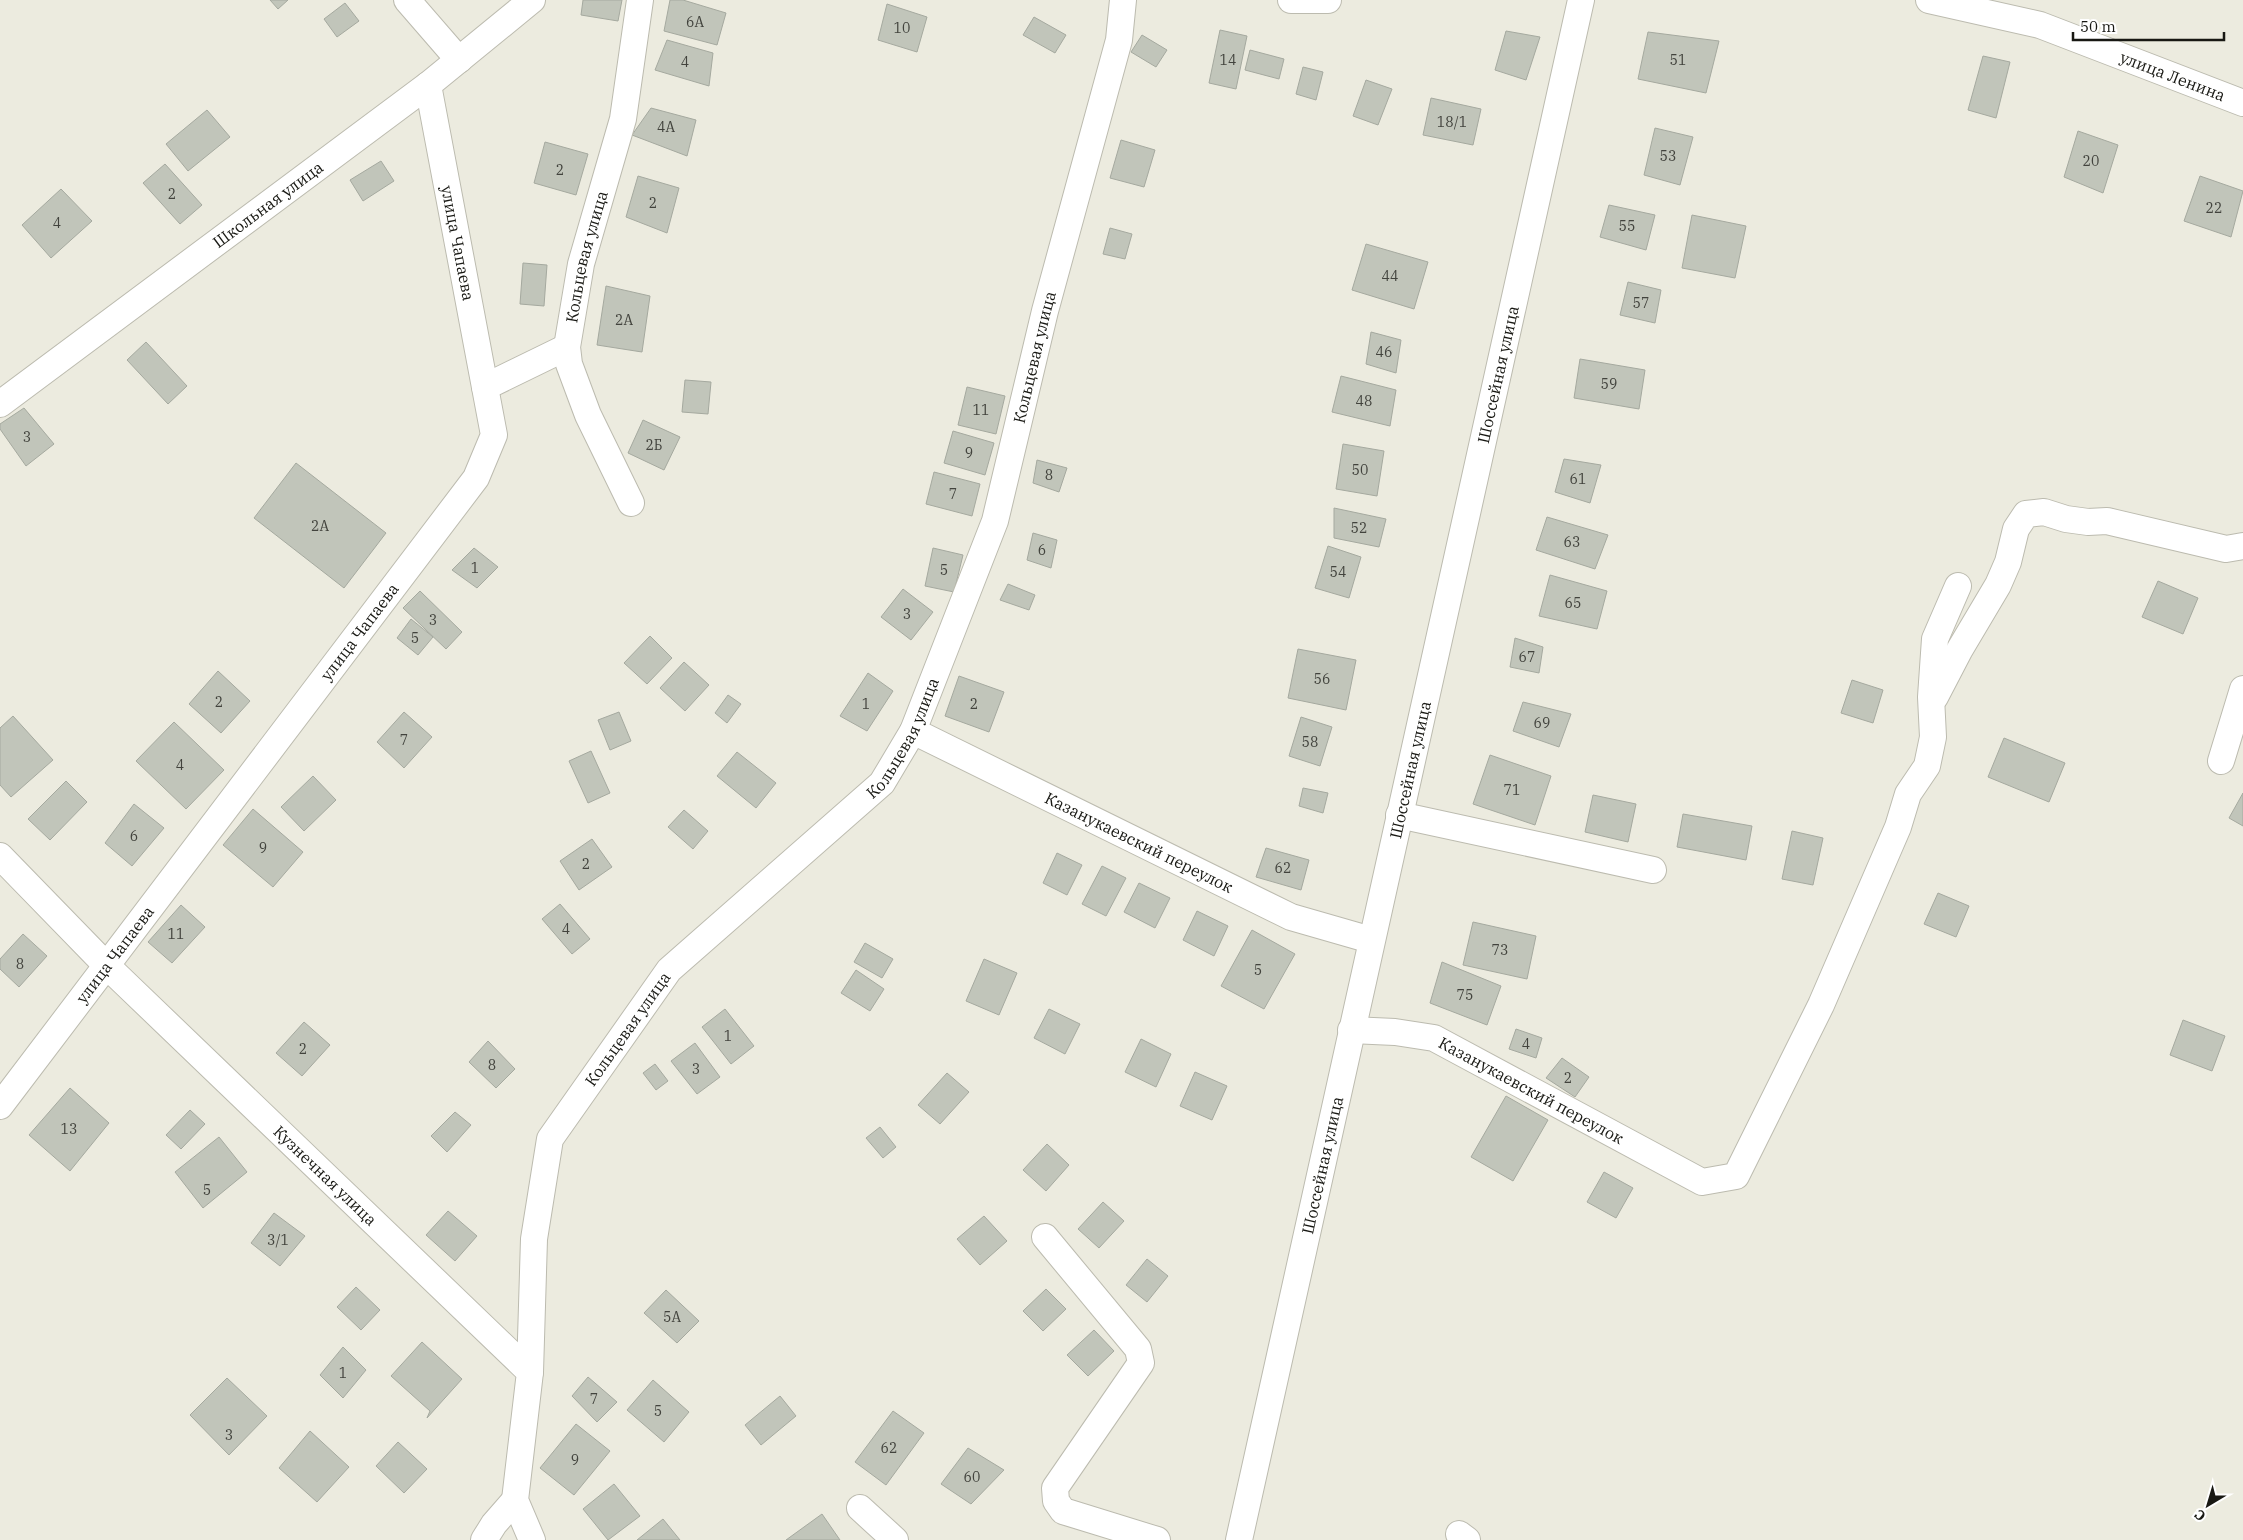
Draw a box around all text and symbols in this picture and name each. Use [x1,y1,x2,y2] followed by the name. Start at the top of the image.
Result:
[2073,10,2224,42] scale bar
[686,13,704,31] house number: 6А
[2080,17,2116,36] text: 50 m
[894,19,910,37] house number: 10
[2117,47,2228,105] street label: улица Ленина
[1220,51,1236,69] house number: 14
[1670,51,1686,69] house number: 51
[681,53,689,71] house number: 4
[1437,113,1467,131] house number: 18/1
[657,118,675,136] house number: 4А
[1660,147,1676,165] house number: 53
[2083,152,2099,170] house number: 20
[209,157,327,252] street label: Школьная улица
[556,161,564,179] house number: 2
[437,184,479,303] street label: улица Чапаева
[168,185,176,203] house number: 2
[561,188,612,324] street label: Кольцевая улица
[649,194,657,212] house number: 2
[2206,199,2222,217] house number: 22
[53,214,61,232] house number: 4
[1619,217,1635,235] house number: 55
[1382,267,1398,285] house number: 44
[1009,289,1060,425] street label: Кольцевая улица
[1633,294,1649,312] house number: 57
[1473,303,1523,445] street label: Шоссейная улица
[615,311,633,329] house number: 2А
[1376,343,1392,361] house number: 46
[1601,375,1617,393] house number: 59
[1356,392,1372,410] house number: 48
[973,401,989,419] house number: 11
[23,428,31,446] house number: 3
[645,436,663,454] house number: 2Б
[965,444,973,462] house number: 9
[1352,461,1368,479] house number: 50
[1045,466,1053,484] house number: 8
[1570,470,1586,488] house number: 61
[949,485,957,503] house number: 7
[311,517,329,535] house number: 2А
[1351,519,1367,537] house number: 52
[1564,533,1580,551] house number: 63
[1038,541,1046,559] house number: 6
[471,559,479,577] house number: 1
[940,561,948,579] house number: 5
[1330,563,1346,581] house number: 54
[316,579,403,685] street label: улица Чапаева
[1565,594,1581,612] house number: 65
[903,605,911,623] house number: 3
[429,611,437,629] house number: 3
[411,629,419,647] house number: 5
[1519,648,1535,666] house number: 67
[1314,670,1330,688] house number: 56
[862,674,943,802] street label: Кольцевая улица
[215,693,223,711] house number: 2
[862,695,870,713] house number: 1
[970,695,978,713] house number: 2
[1385,699,1435,840] street label: Шоссейная улица
[1534,714,1550,732] house number: 69
[400,731,408,749] house number: 7
[1302,733,1318,751] house number: 58
[176,756,184,774] house number: 4
[1504,781,1520,799] house number: 71
[1042,788,1237,897] street label: Казанукаевский переулок
[130,827,138,845] house number: 6
[259,839,267,857] house number: 9
[582,855,590,873] house number: 2
[1275,859,1291,877] house number: 62
[71,902,158,1007] street label: улица Чапаева
[562,920,570,938] house number: 4
[168,925,184,943] house number: 11
[1492,941,1508,959] house number: 73
[16,955,24,973] house number: 8
[1254,961,1262,979] house number: 5
[580,968,675,1090] street label: Кольцевая улица
[1457,986,1473,1004] house number: 75
[724,1027,732,1045] house number: 1
[1435,1033,1628,1148] street label: Казанукаевский переулок
[1522,1035,1530,1053] house number: 4
[299,1040,307,1058] house number: 2
[488,1056,496,1074] house number: 8
[692,1060,700,1078] house number: 3
[1564,1069,1572,1087] house number: 2
[1297,1094,1347,1236] street label: Шоссейная улица
[61,1120,77,1138] house number: 13
[269,1121,381,1230] street label: Кузнечная улица
[203,1181,211,1199] house number: 5
[267,1231,289,1249] house number: 3/1
[663,1308,681,1326] house number: 5А
[339,1364,347,1382] house number: 1
[590,1390,598,1408] house number: 7
[654,1402,662,1420] house number: 5
[225,1426,233,1444] house number: 3
[881,1439,897,1457] house number: 62
[571,1451,579,1469] house number: 9
[964,1468,980,1486] house number: 60
[2183,1480,2233,1530] north arrow
[2191,1505,2209,1525] text: С

